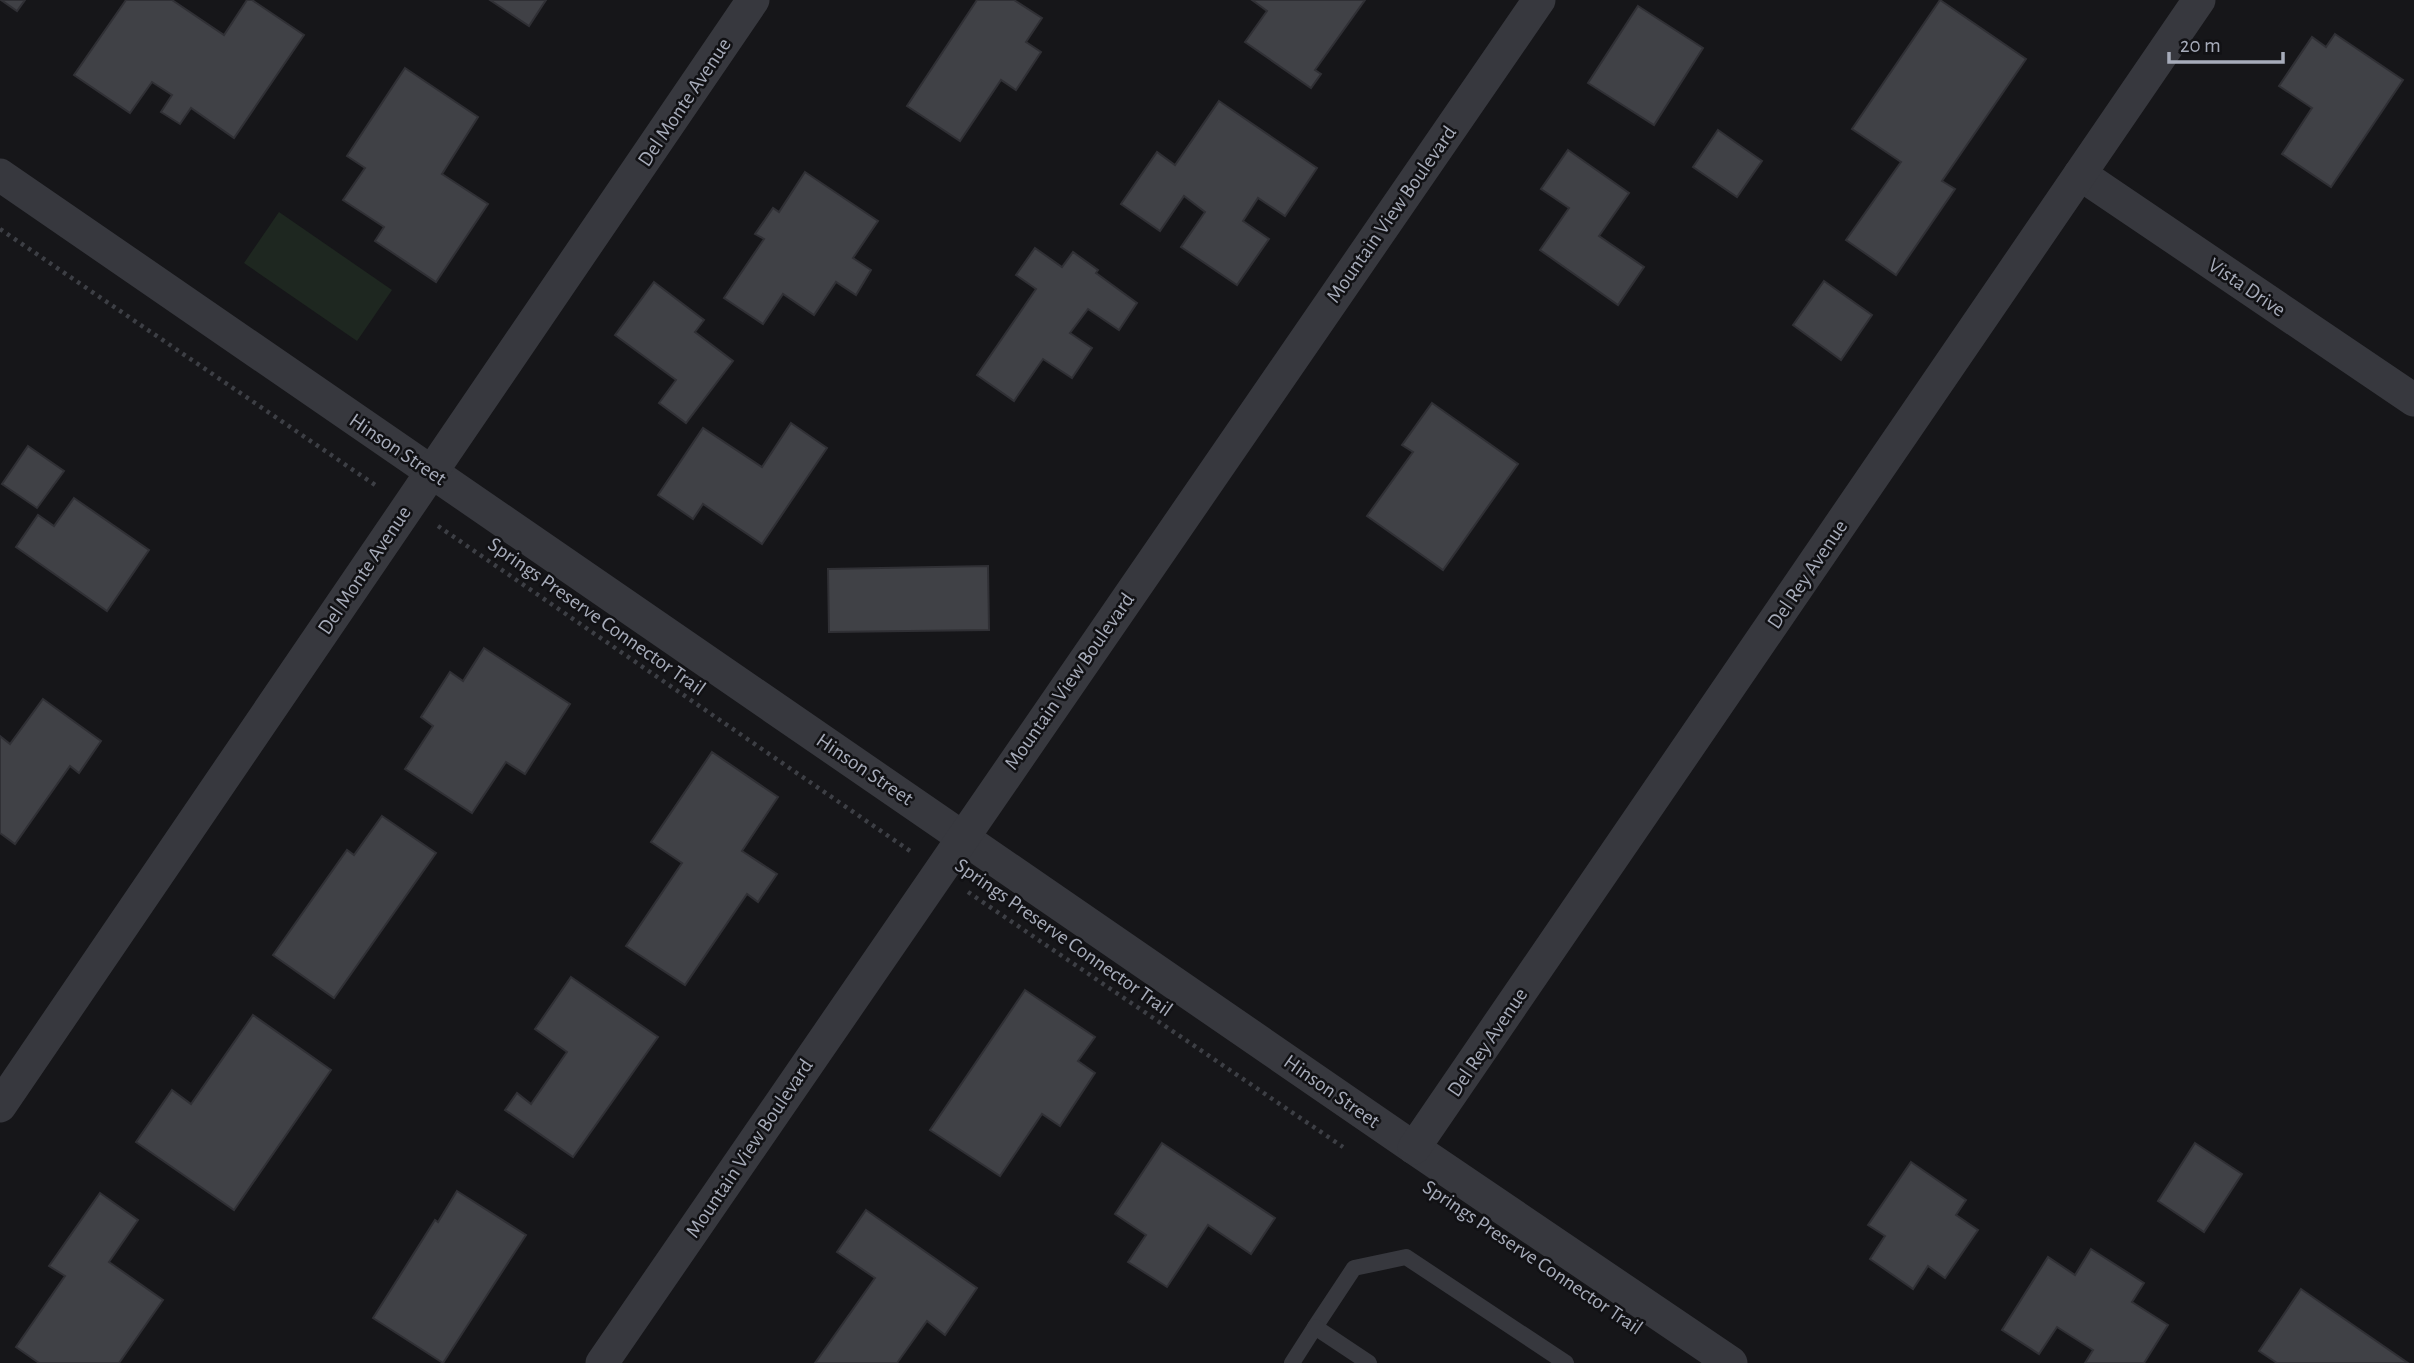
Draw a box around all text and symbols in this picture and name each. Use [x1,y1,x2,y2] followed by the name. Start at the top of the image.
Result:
[2169,21,2283,65] scale bar
[634,34,735,170] street label: Del Monte Avenue
[2180,35,2221,56] text: 20 m
[1322,122,1460,307] street label: Mountain View Boulevard
[2204,254,2289,321] street label: Vista Drive
[345,409,450,490] street label: Hinson Street
[314,502,415,638] street label: Del Monte Avenue
[1763,516,1851,632] street label: Del Rey Avenue
[484,533,709,700] street label: Springs Preserve Connector Trail
[1000,589,1138,774] street label: Mountain View Boulevard
[812,729,917,810] street label: Hinson Street
[951,854,1176,1021] street label: Springs Preserve Connector Trail
[1443,984,1531,1100] street label: Del Rey Avenue
[1280,1051,1384,1132] street label: Hinson Street
[682,1055,817,1241] street label: Mountain View Boulevard
[1419,1176,1646,1339] street label: Springs Preserve Connector Trail

